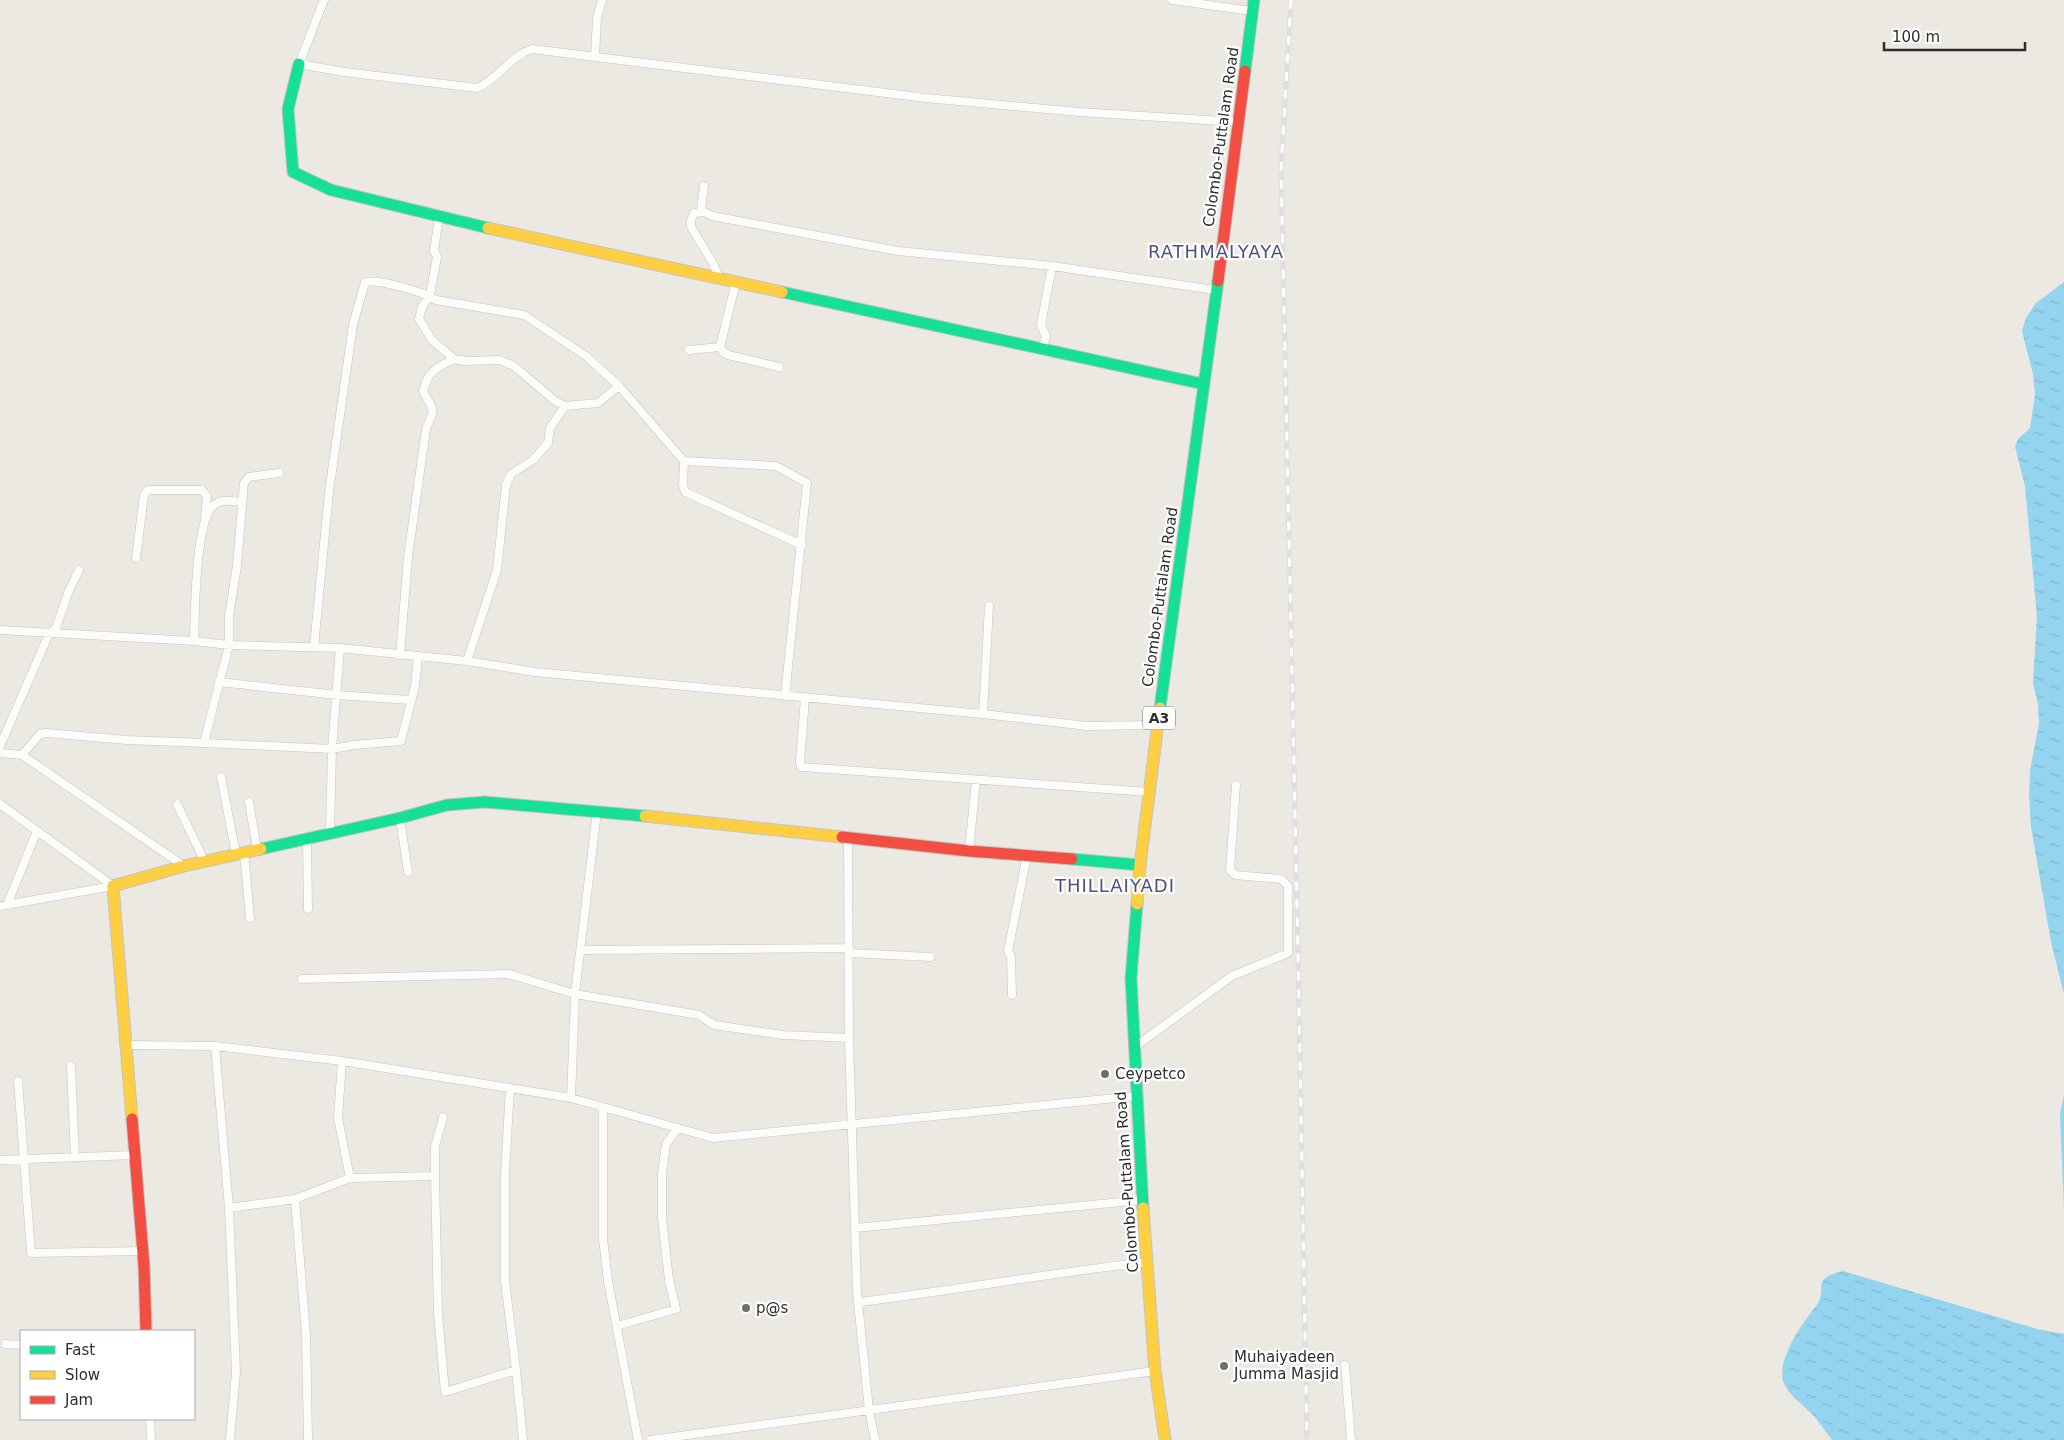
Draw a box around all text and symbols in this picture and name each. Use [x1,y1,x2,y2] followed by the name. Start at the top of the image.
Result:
[1884,20,2025,52] scale bar
[1892,28,1940,46] text: 100 m
[1199,46,1243,228] street label: Colombo-Puttalam Road
[1148,241,1284,262] district label: RATHMALYAYA
[1138,506,1182,688] street label: Colombo-Puttalam Road
[1143,706,1175,730] road number: A3
[1054,875,1175,896] district label: THILLAIYADI
[1115,1065,1186,1083] place label: Ceypetco
[1099,1068,1111,1080] marker: Ceypetco
[1112,1091,1142,1273] street label: Colombo-Puttalam Road
[756,1299,789,1317] place label: p@s
[740,1302,752,1314] marker: p@s
[20,1330,195,1420] legend
[65,1341,95,1359] text: Fast
[1233,1348,1339,1383] place label: Muhaiyadeen Jumma Masjid
[1218,1360,1230,1372] marker: Muhaiyadeen Jumma Masjid
[65,1366,100,1384] text: Slow
[64,1391,93,1409] text: Jam

